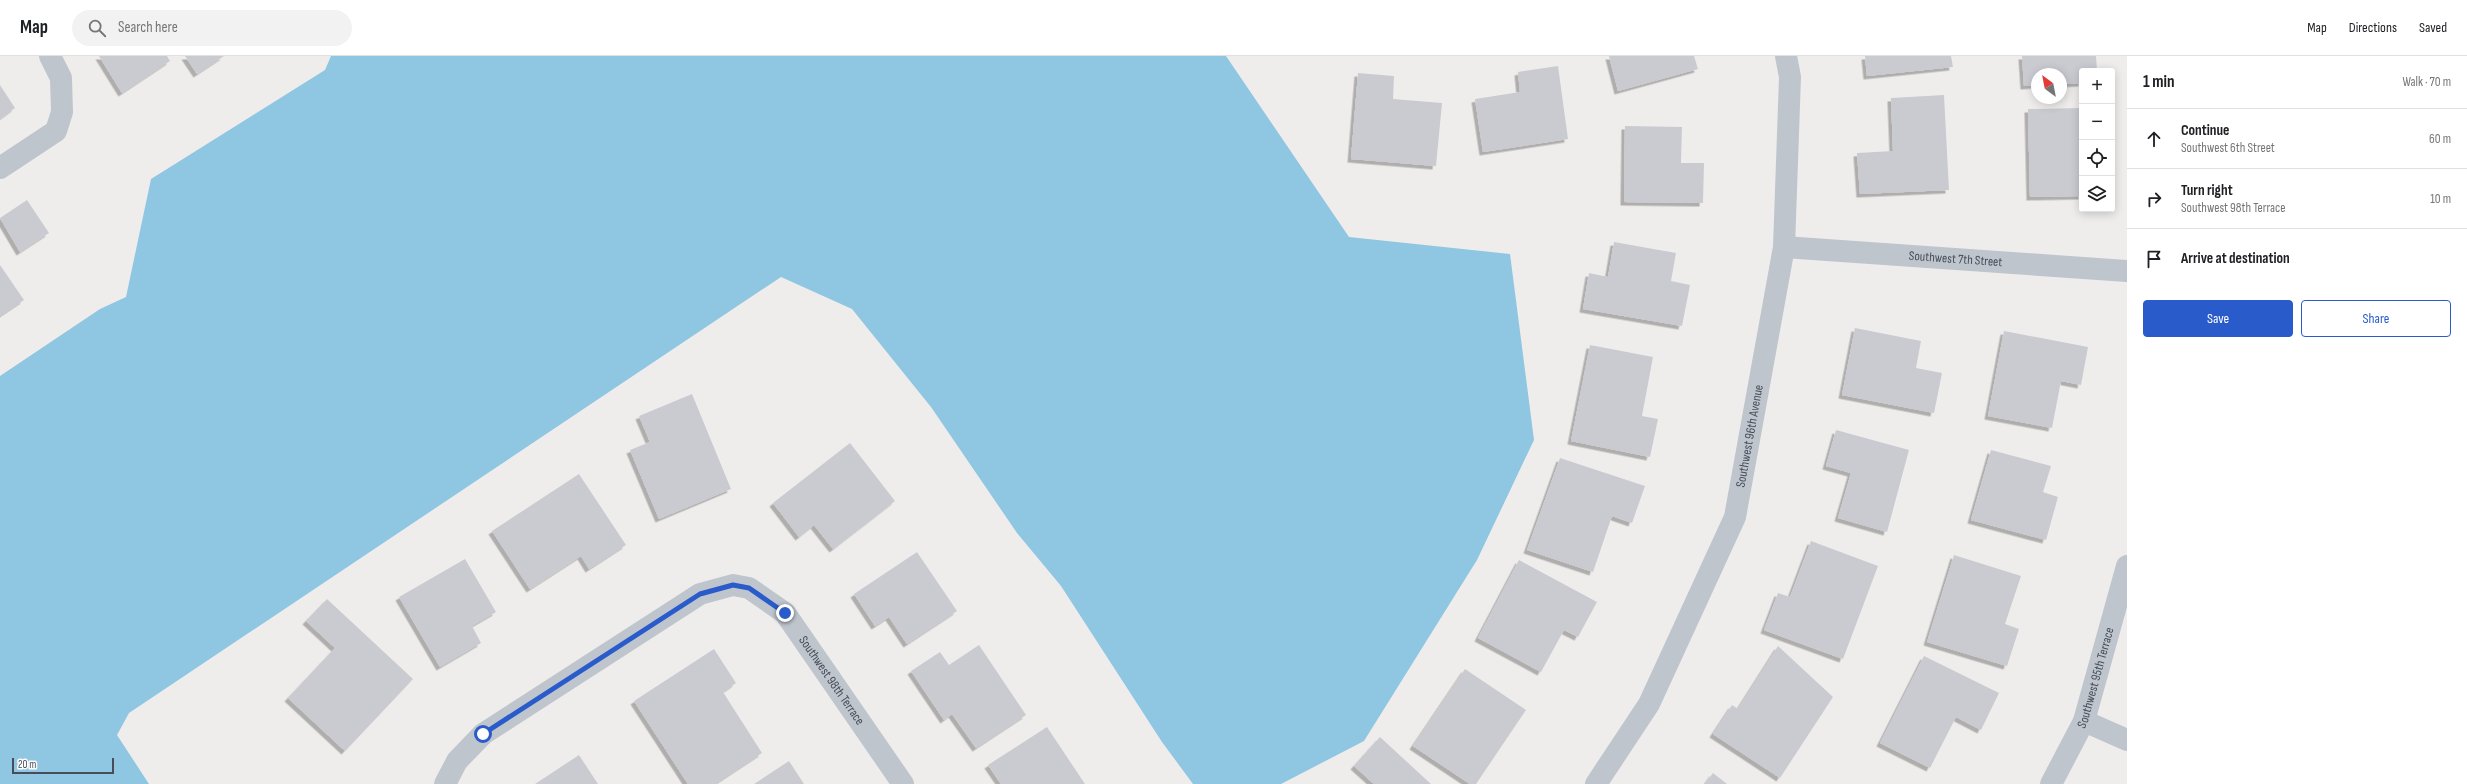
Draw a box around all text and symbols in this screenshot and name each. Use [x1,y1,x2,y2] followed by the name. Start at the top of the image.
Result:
[72,10,352,46] search box
[20,16,48,39] text: Map
[86,17,108,39] icon: search
[118,18,178,37] text: Search here
[2307,19,2327,36] text: Map
[2349,19,2397,36] text: Directions
[2419,19,2447,36] text: Saved
[2031,68,2067,104] north arrow
[2079,68,2115,212] map controls
[2079,68,2115,104] button: +
[2143,72,2175,92] text: 1 min
[2402,74,2451,90] text: Walk · 70 m
[2079,104,2115,140] button: −
[2181,121,2230,140] text: Continue
[2143,128,2165,150] icon: ahead
[2429,131,2451,147] text: 60 m
[2079,140,2115,176] button: locate
[2181,140,2275,156] text: Southwest 6th Street
[2079,176,2115,212] button: layers
[2181,181,2233,200] text: Turn right
[2143,188,2165,210] icon: right
[2430,191,2451,207] text: 10 m
[2181,200,2285,216] text: Southwest 98th Terrace
[1908,248,2003,270] street label: Southwest 7th Street
[2143,248,2165,270] icon: arrive
[2181,249,2290,268] text: Arrive at destination
[2143,300,2293,337] button: Save
[2301,300,2451,337] button: Share
[1733,383,1767,489] street label: Southwest 96th Avenue
[776,604,794,622] route end
[2074,625,2118,731] street label: Southwest 95th Terrace
[795,633,868,728] street label: Southwest 98th Terrace
[474,725,492,743] route start
[12,756,114,775] scale bar
[18,758,36,771] text: 20 m

